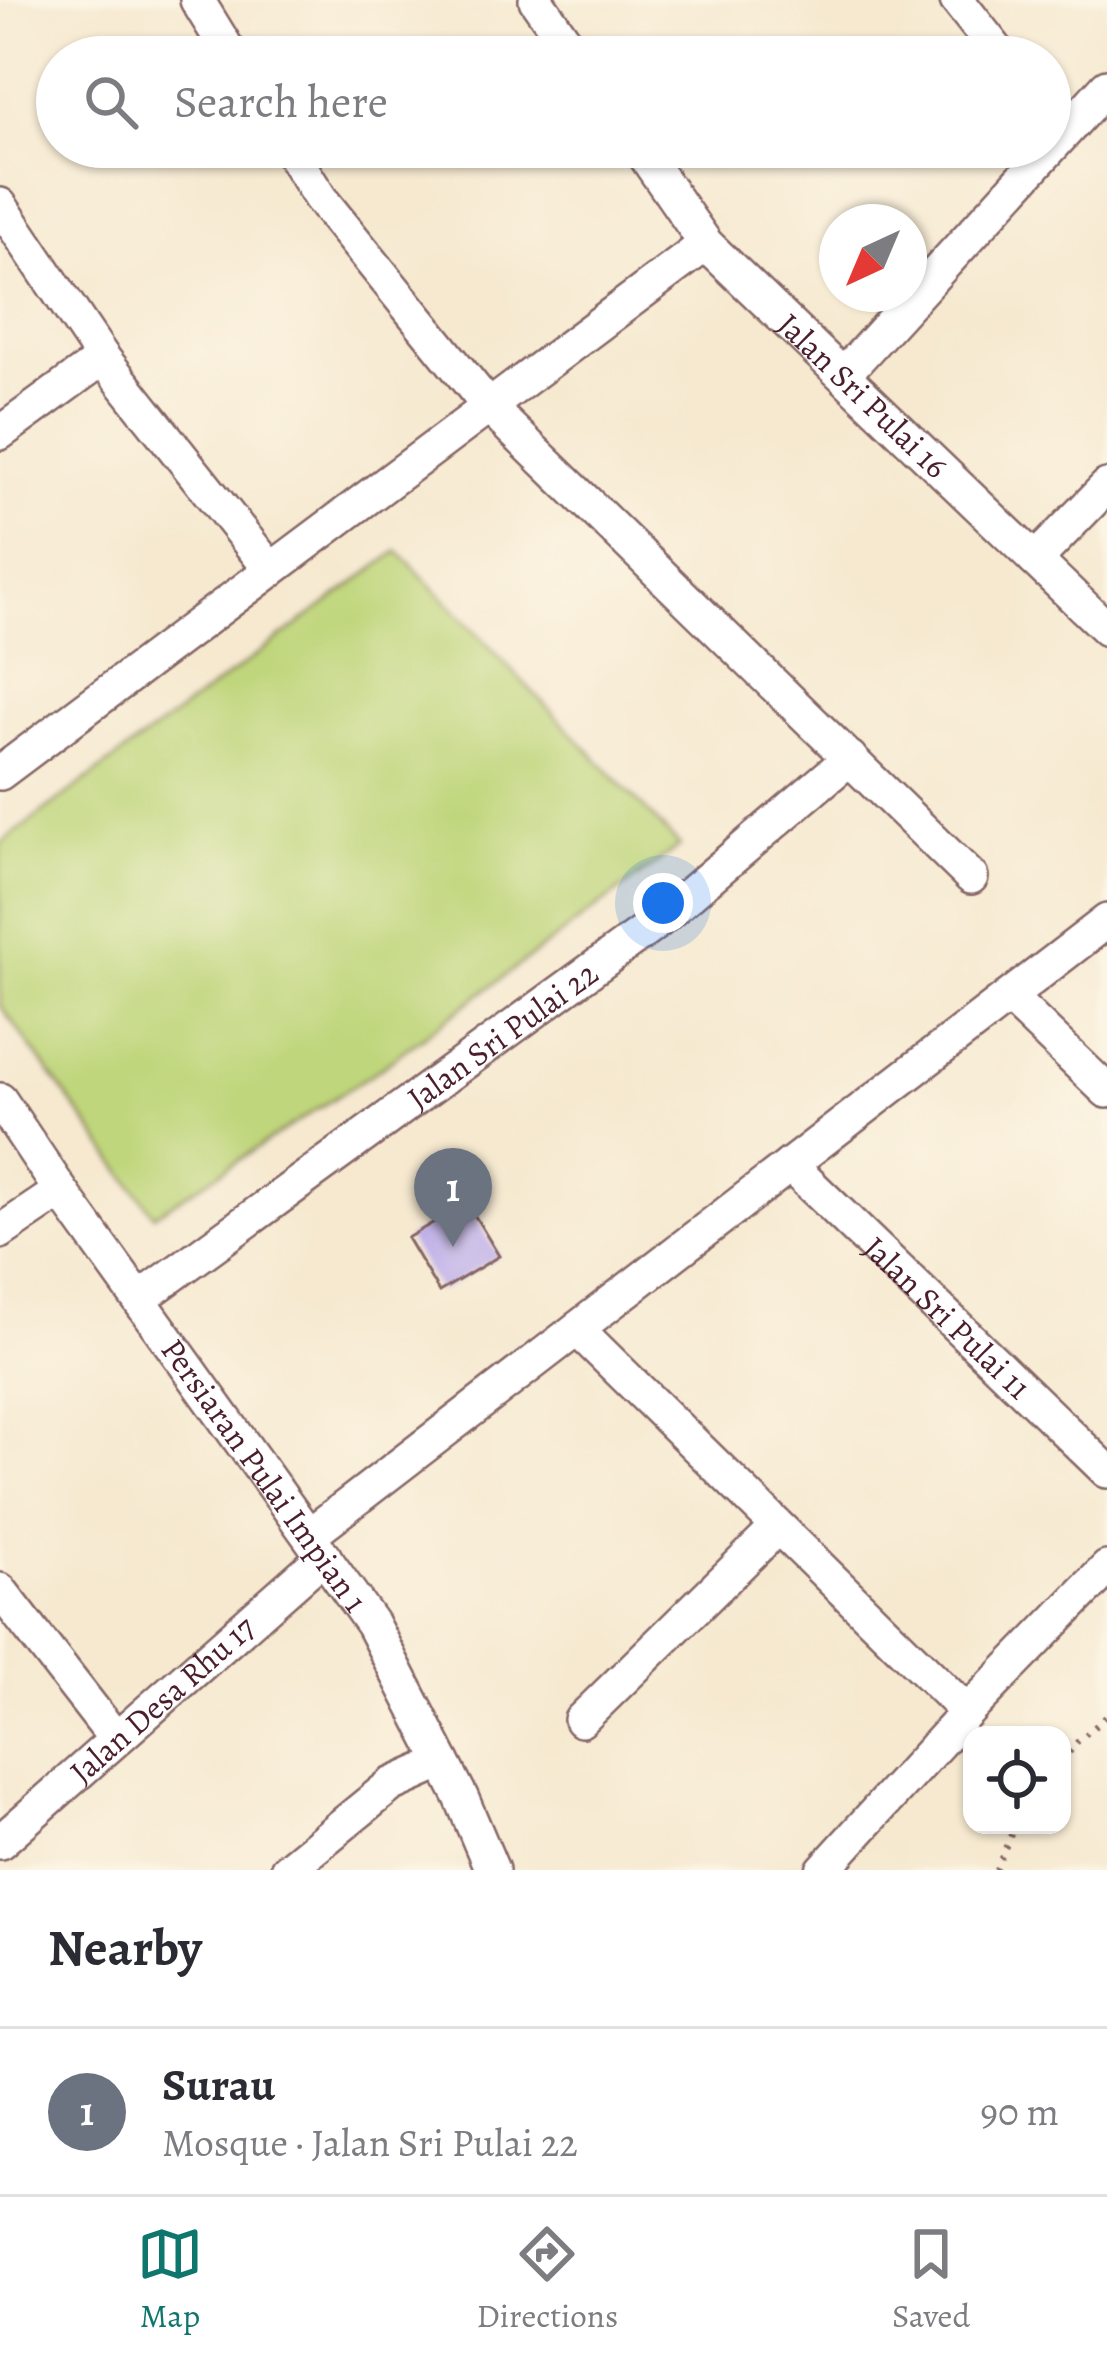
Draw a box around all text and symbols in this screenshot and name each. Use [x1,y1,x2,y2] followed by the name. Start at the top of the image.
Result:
[36,36,1071,168] search box
[78,69,144,135] icon: search
[174,71,388,133] text: Search here
[819,204,927,312] north arrow
[768,303,958,488] street label: Jalan Sri Pulai 16
[633,873,693,933] your location
[398,951,607,1120] street label: Jalan Sri Pulai 22
[414,1148,492,1247] pin: 1
[854,1226,1041,1409] street label: Jalan Sri Pulai 11
[151,1329,378,1621] street label: Persiaran Pulai Impian 1
[60,1605,265,1794] street label: Jalan Desa Rhu 17
[963,1726,1071,1834] map controls
[963,1726,1071,1834] button: locate
[48,1913,202,1983] text: Nearby
[162,2054,275,2116] text: Surau
[80,2085,94,2138] text: 1
[980,2085,1059,2138] text: 90 m
[162,2116,578,2169] text: Mosque · Jalan Sri Pulai 22
[137,2221,203,2338] tab: Map
[477,2221,618,2338] tab: Directions
[892,2221,970,2338] tab: Saved

